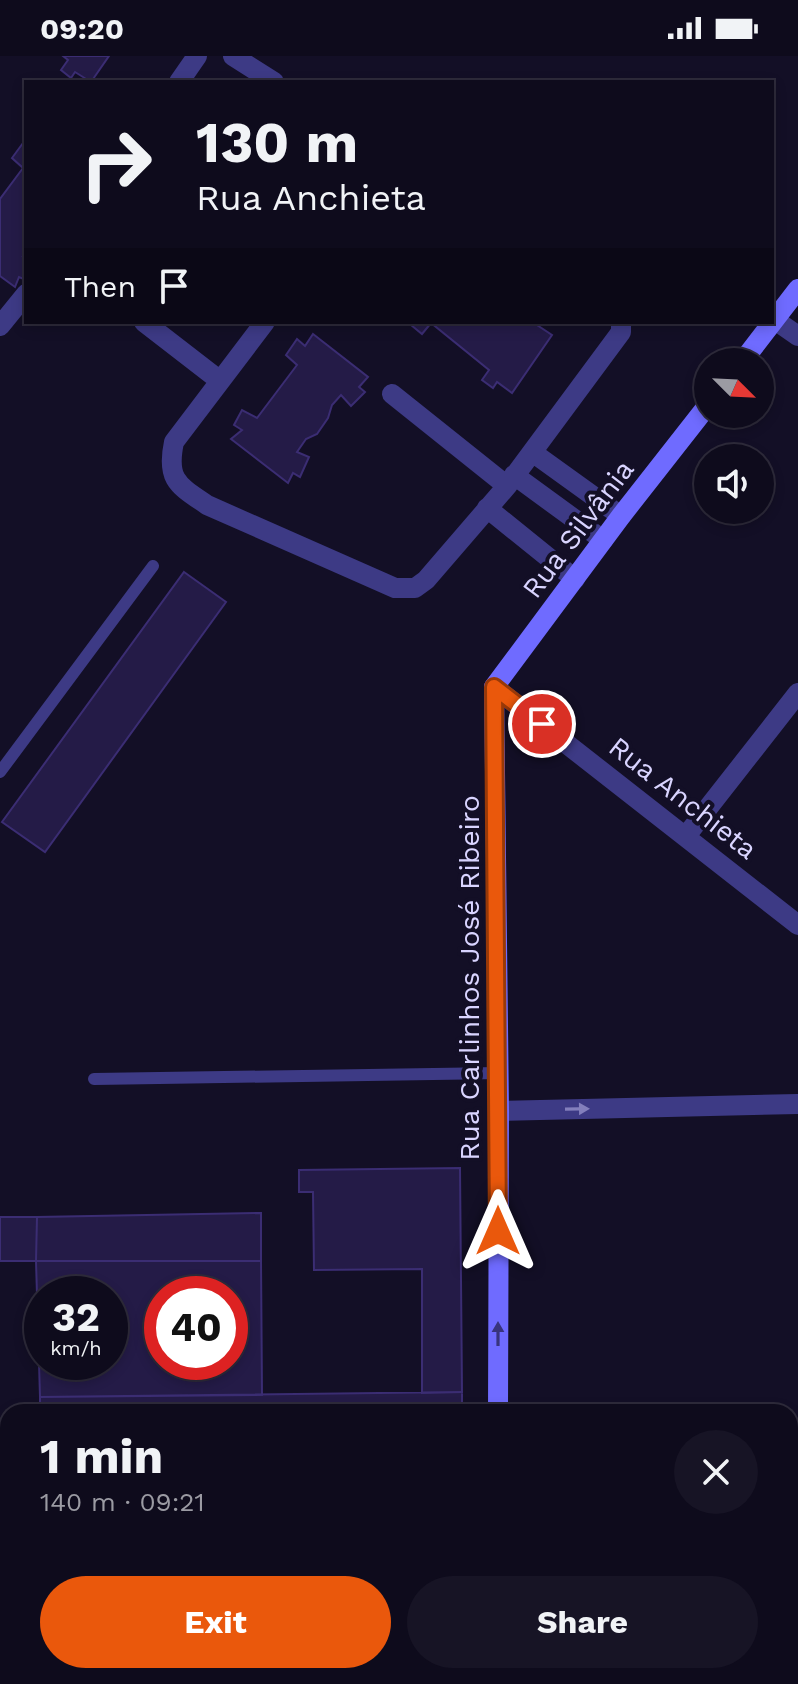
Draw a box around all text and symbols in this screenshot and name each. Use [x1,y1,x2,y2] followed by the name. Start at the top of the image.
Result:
[40,11,124,46] text: 09:20
[196,110,358,176] text: 130 m
[64,112,168,216] icon: right
[196,177,426,219] text: Rua Anchieta
[152,264,196,308] icon: arrive
[64,269,136,304] text: Then
[694,348,774,428] north arrow
[694,348,774,524] map controls
[694,444,774,524] button: sound
[515,453,641,605] street label: Rua Silvânia
[508,690,576,758] pin
[520,702,564,746] icon: arrive
[602,730,764,866] street label: Rua Anchieta
[453,795,486,1161] street label: Rua Carlinhos José Ribeiro
[565,1103,590,1115] one-way arrow
[456,1189,540,1273] position arrow
[144,1276,248,1380] speed limit sign: 40
[52,1294,100,1341] text: 32
[492,1321,504,1346] one-way arrow
[50,1336,102,1360] text: km/h
[40,1428,163,1485] text: 1 min
[674,1430,758,1514] button: close
[40,1487,205,1517] text: 140 m · 09:21
[40,1576,391,1668] button: Exit
[407,1576,758,1668] button: Share

